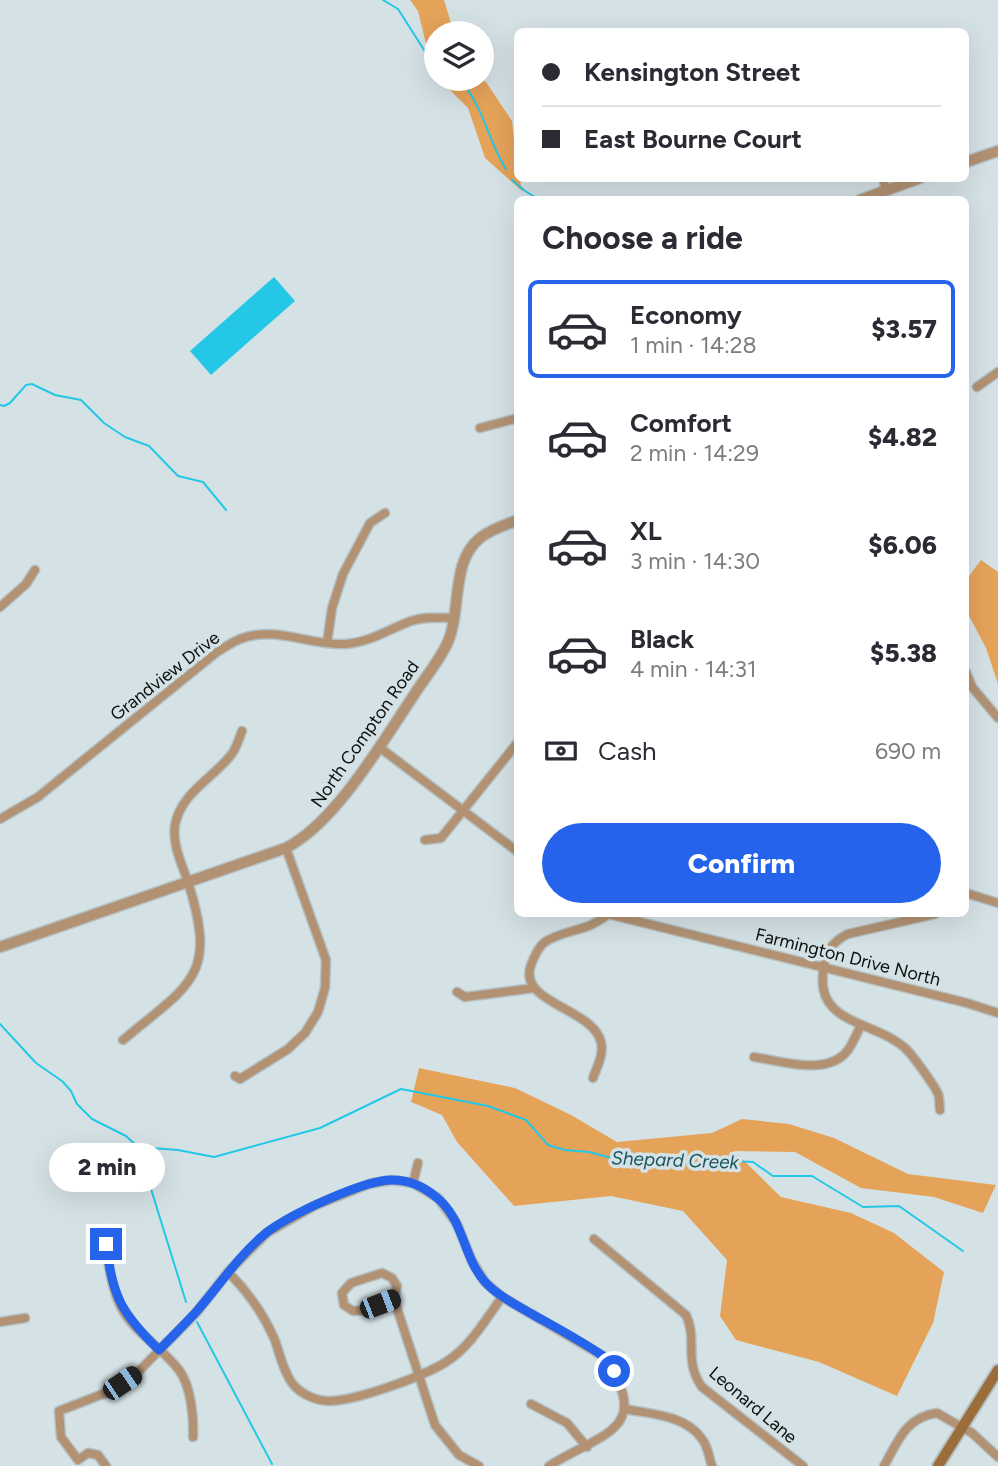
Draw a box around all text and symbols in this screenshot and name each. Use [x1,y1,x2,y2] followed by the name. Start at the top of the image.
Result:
[424,21,494,91] map controls
[424,21,494,91] button: layers
[584,56,801,88] text: Kensington Street
[584,123,802,155] text: East Bourne Court
[542,219,743,257] text: Choose a ride
[546,298,609,361] icon: car
[630,299,742,331] text: Economy
[871,313,937,345] text: $3.57
[630,331,757,359] text: 1 min · 14:28
[546,406,609,469] icon: car
[630,407,732,439] text: Comfort
[868,421,937,453] text: $4.82
[630,439,759,467] text: 2 min · 14:29
[546,514,609,577] icon: car
[630,515,662,547] text: XL
[868,529,937,561] text: $6.06
[630,547,760,575] text: 3 min · 14:30
[546,622,609,685] icon: car
[630,623,694,655] text: Black
[106,626,224,726] street label: Grandview Drive
[870,637,937,669] text: $5.38
[630,655,757,683] text: 4 min · 14:31
[306,656,424,812] street label: North Compton Road
[542,732,580,770] icon: cash
[598,735,657,767] text: Cash
[875,737,941,765] text: 690 m
[542,823,941,903] button: Confirm
[753,923,943,991] street label: Farmington Drive North
[48,1142,164,1192] callout: 2 min
[611,1146,740,1174] water label: Shepard Creek
[78,1153,136,1181] text: 2 min
[90,1228,122,1260] route end
[357,1287,404,1321] car
[598,1355,630,1387] route start
[704,1362,802,1448] street label: Leonard Lane
[99,1363,146,1403] car

